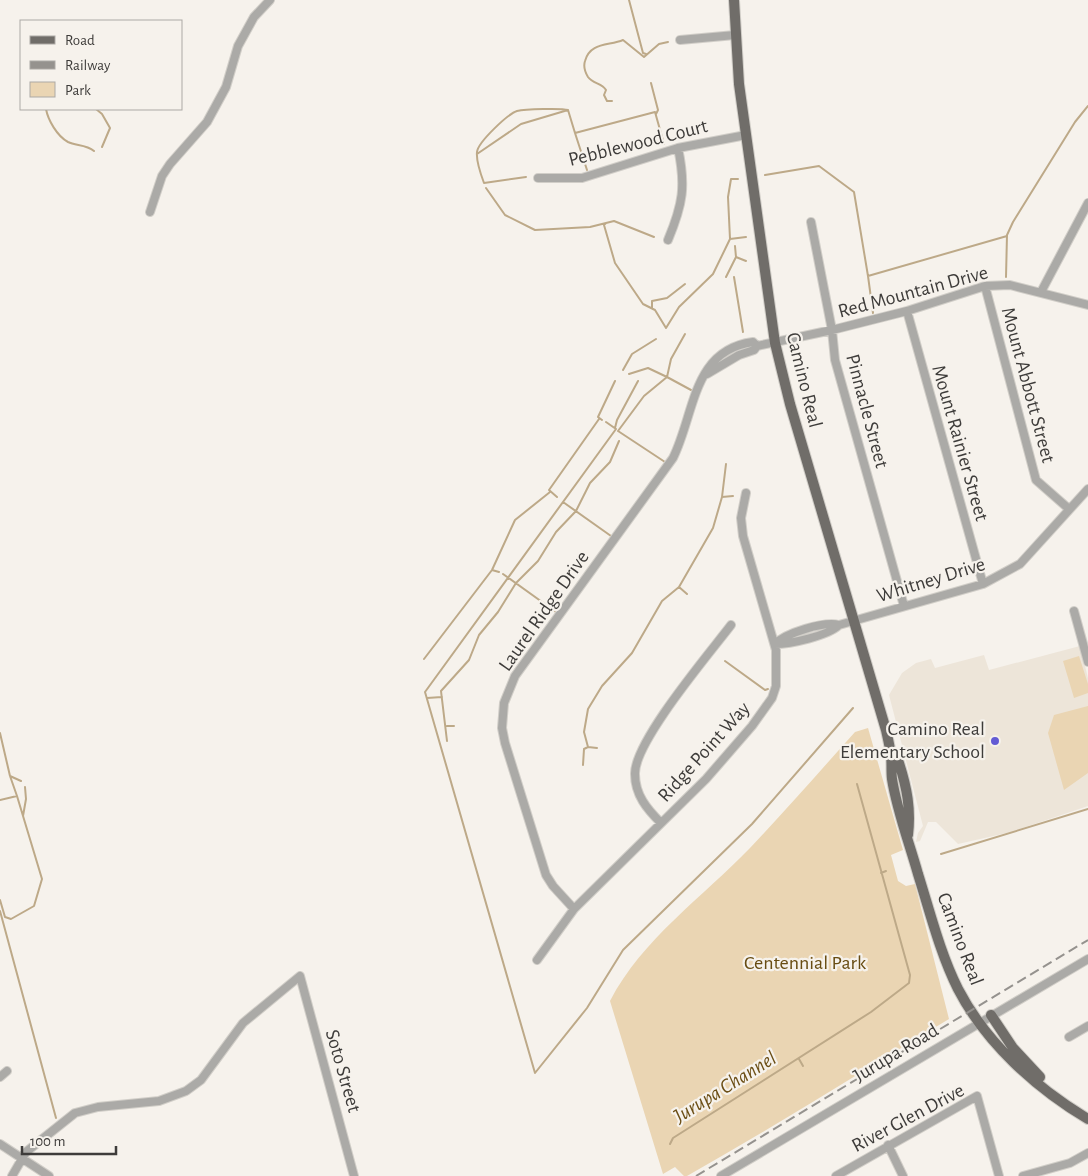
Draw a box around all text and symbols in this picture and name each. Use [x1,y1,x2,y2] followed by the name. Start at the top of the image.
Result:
[20,20,182,110] legend
[65,33,95,48] text: Road
[65,58,111,73] text: Railway
[65,83,91,98] text: Park
[566,116,710,170] street label: Pebblewood Court
[836,262,990,322] street label: Red Mountain Drive
[998,305,1059,466] street label: Mount Abbott Street
[783,330,825,430] street label: Camino Real
[842,352,892,471] street label: Pinnacle Street
[928,363,992,524] street label: Mount Rainier Street
[495,547,593,675] street label: Laurel Ridge Drive
[874,554,988,606] street label: Whitney Drive
[654,698,754,806] street label: Ridge Point Way
[840,719,985,762] place label: Camino Real Elementary School
[989,735,1001,747] marker: Camino Real Elementary School
[933,890,987,988] street label: Camino Real
[744,953,866,973] park label: Centennial Park
[850,1020,942,1086] street label: Jurupa Road
[322,1027,365,1115] street label: Soto Street
[669,1047,780,1128] water label: Jurupa Channel
[848,1080,968,1156] street label: River Glen Drive
[22,1124,116,1156] scale bar
[30,1134,65,1149] text: 100 m

